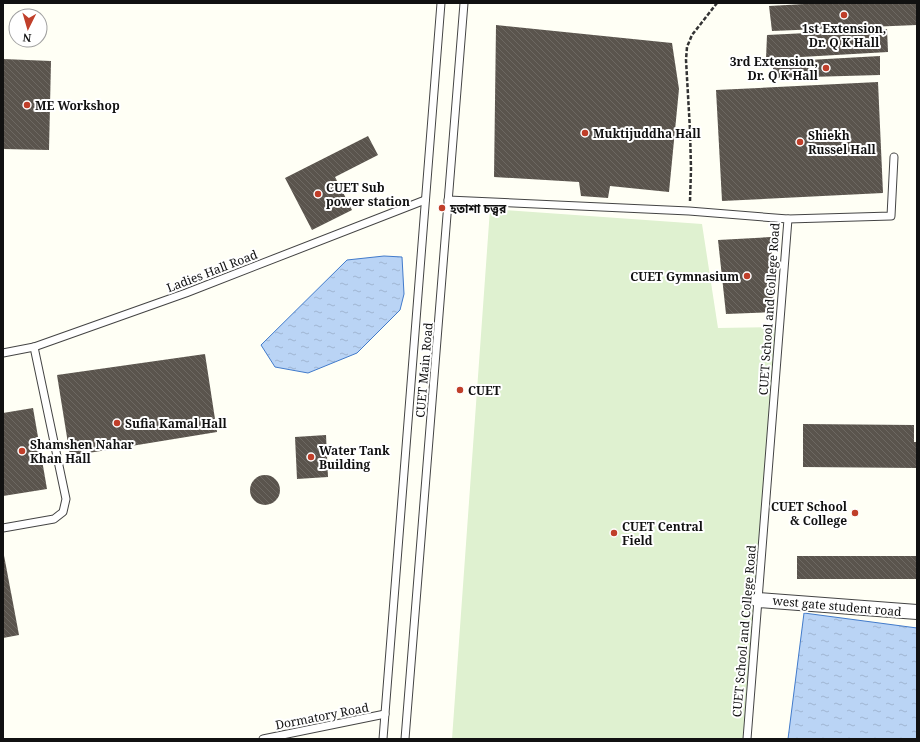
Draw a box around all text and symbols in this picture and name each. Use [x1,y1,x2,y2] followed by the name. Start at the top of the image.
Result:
[8,8,48,48] north arrow
[839,10,849,20] marker: 1st Extension, Dr. Q K Hall
[802,20,886,51] place label: 1st Extension, Dr. Q K Hall
[22,31,32,46] text: N
[730,53,819,84] place label: 3rd Extension, Dr. Q K Hall
[821,63,831,73] marker: 3rd Extension, Dr. Q K Hall
[35,97,120,114] place label: ME Workshop
[22,100,32,110] marker: ME Workshop
[593,125,701,142] place label: Muktijuddha Hall
[808,127,877,158] place label: Shiekh Russel Hall
[580,128,590,138] marker: Muktijuddha Hall
[795,137,805,147] marker: Shiekh Russel Hall
[326,179,410,210] place label: CUET Sub power station
[313,189,323,199] marker: CUET Sub power station
[449,200,507,217] place label: হতাশা চত্ত্বর
[437,203,447,213] marker: হতাশা চত্ত্বর
[754,222,784,396] street label: CUET School and College Road
[164,246,261,296] street label: Ladies Hall Road
[630,268,739,285] place label: CUET Gymnasium
[742,271,752,281] marker: CUET Gymnasium
[411,321,437,418] street label: CUET Main Road
[468,382,501,399] place label: CUET
[455,385,465,395] marker: CUET
[125,415,228,432] place label: Sufia Kamal Hall
[112,418,122,428] marker: Sufia Kamal Hall
[30,436,135,467] place label: Shamshen Nahar Khan Hall
[319,442,390,473] place label: Water Tank Building
[17,446,27,456] marker: Shamshen Nahar Khan Hall
[306,452,316,462] marker: Water Tank Building
[771,498,848,529] place label: CUET School & College
[850,508,860,518] marker: CUET School & College
[622,518,704,549] place label: CUET Central Field
[609,528,619,538] marker: CUET Central Field
[728,544,760,718] street label: CUET School and College Road
[772,592,903,620] street label: west gate student road
[274,698,371,733] street label: Dormatory Road

